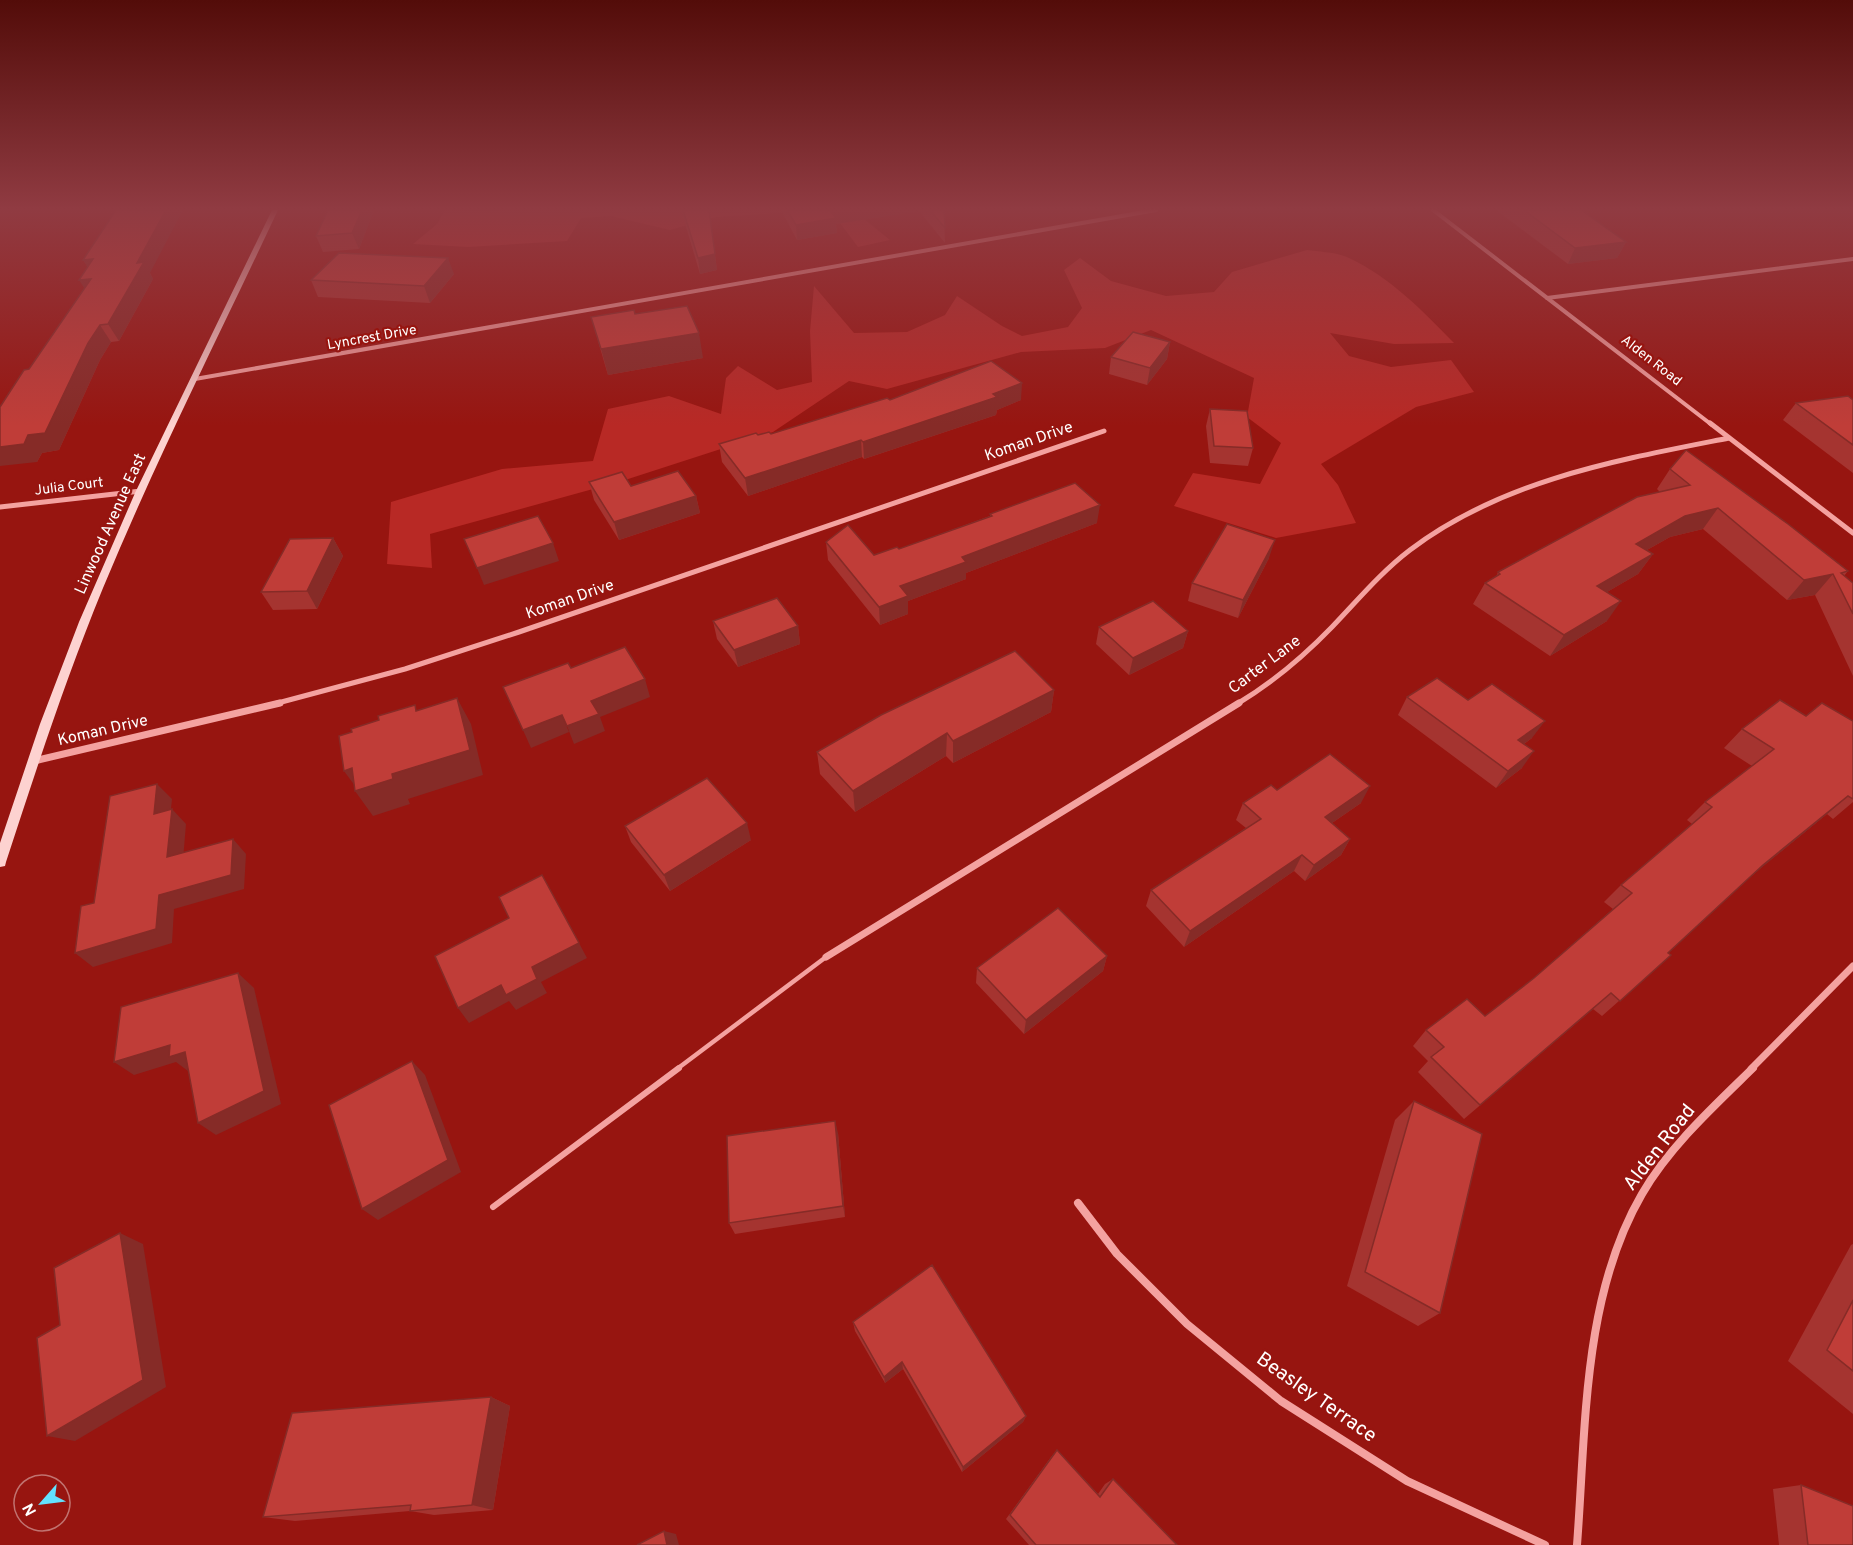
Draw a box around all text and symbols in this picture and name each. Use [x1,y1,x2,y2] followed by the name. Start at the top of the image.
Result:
[326,322,418,354] street label: Lyncrest Drive
[1617,332,1685,390] street label: Alden Road
[982,418,1076,466] street label: Koman Drive
[71,450,151,598] street label: Linwood Avenue East
[34,474,104,500] street label: Julia Court
[523,576,617,624] street label: Koman Drive
[1225,631,1305,699] street label: Carter Lane
[56,711,150,751] street label: Koman Drive
[1618,1099,1702,1197] street label: Alden Road
[1251,1347,1381,1449] street label: Beasley Terrace
[12,1473,72,1533] north arrow
[19,1499,42,1519] text: N

